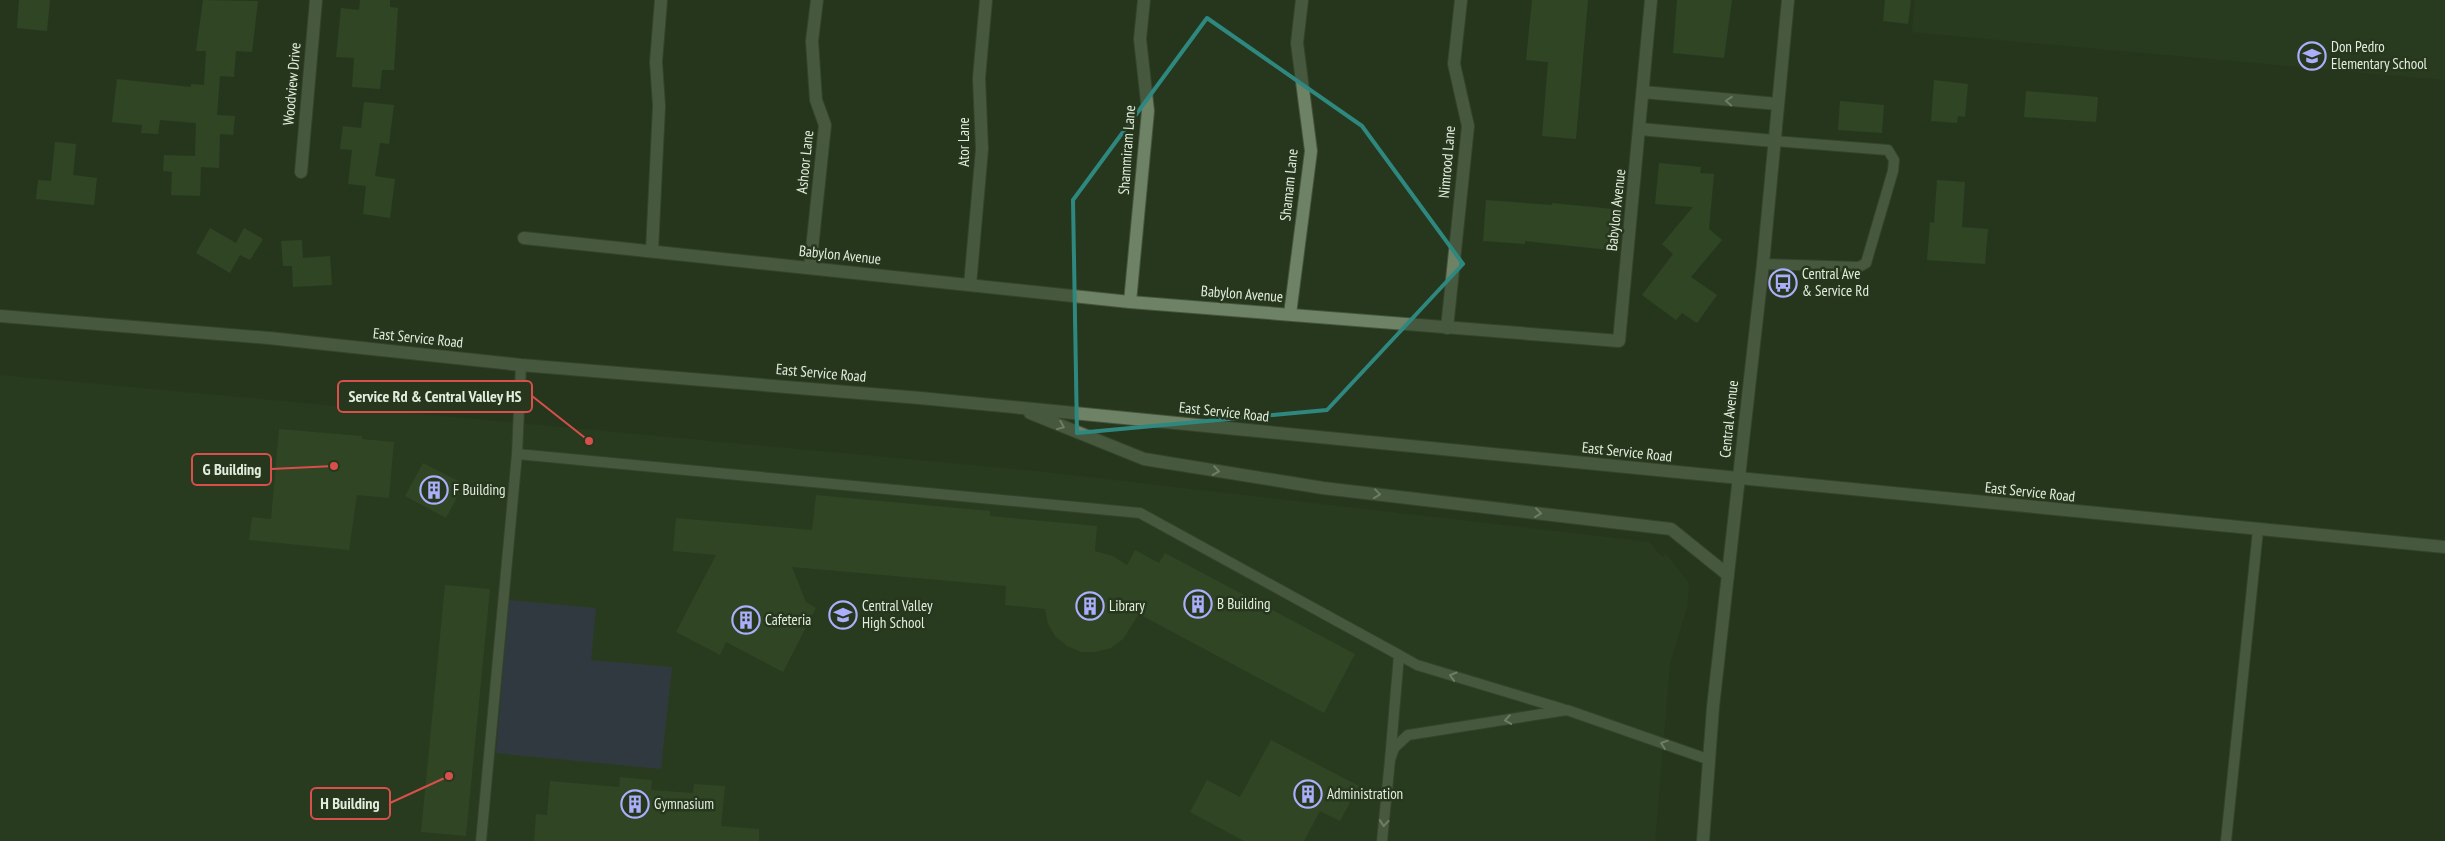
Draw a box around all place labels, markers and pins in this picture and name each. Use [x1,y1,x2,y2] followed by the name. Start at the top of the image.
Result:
[2331,37,2428,73] place label: Don Pedro Elementary School
[2297,41,2327,71] school or university icon: Don Pedro Elementary School
[1802,264,1869,300] place label: Central Ave & Service Rd
[1768,268,1798,298] bus stop icon: Central Ave & Service Rd
[338,381,532,412] callout: Service Rd & Central Valley HS
[192,454,271,485] callout: G Building
[419,475,449,505] building icon: F Building
[453,480,506,499] place label: F Building
[1183,589,1213,619] building icon: B Building
[1075,591,1105,621] building icon: Library
[1217,594,1270,613] place label: B Building
[862,596,933,632] place label: Central Valley High School
[1109,596,1145,615] place label: Library
[828,600,858,630] school or university icon: Central Valley High School
[731,605,761,635] building icon: Cafeteria
[765,610,811,629] place label: Cafeteria
[1293,779,1323,809] building icon: Administration
[1327,784,1403,803] place label: Administration
[311,788,390,819] callout: H Building
[620,789,650,819] building icon: Gymnasium
[654,794,714,813] place label: Gymnasium

